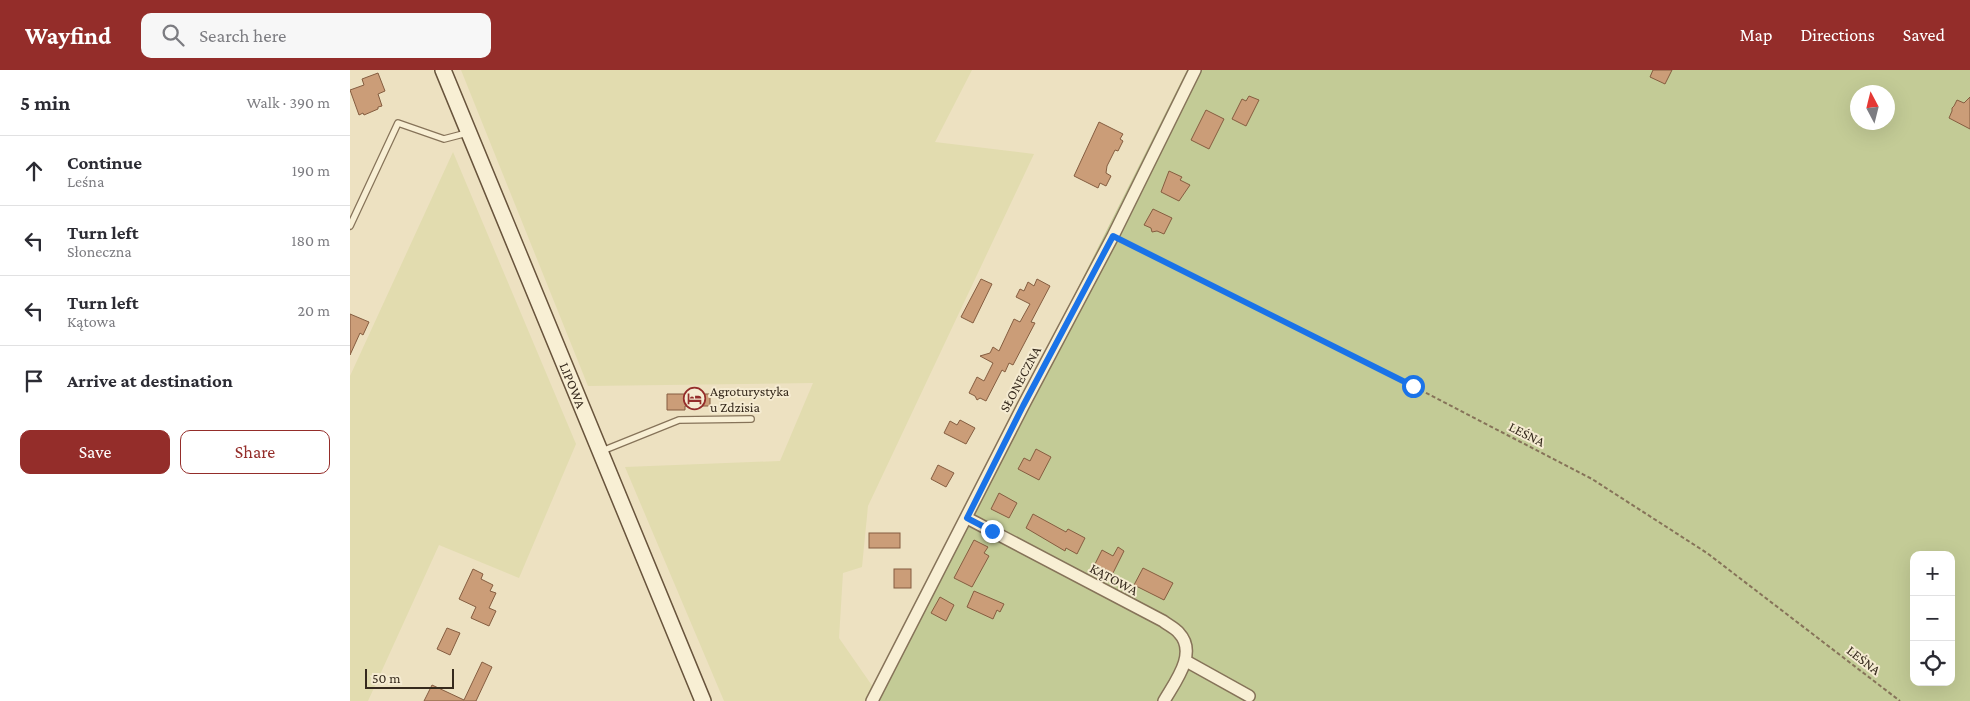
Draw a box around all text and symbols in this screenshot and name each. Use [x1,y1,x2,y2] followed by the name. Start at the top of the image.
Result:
[141,13,491,58] search box
[159,21,187,49] icon: search
[25,22,111,49] text: Wayfind
[199,25,286,46] text: Search here
[1740,25,1772,45] text: Map
[1800,25,1875,45] text: Directions
[1903,25,1945,45] text: Saved
[1850,85,1895,130] north arrow
[20,91,70,115] text: 5 min
[246,94,330,111] text: Walk · 390 m
[67,152,142,173] text: Continue
[20,157,48,185] icon: ahead
[292,162,330,179] text: 190 m
[67,173,104,190] text: Leśna
[67,222,139,243] text: Turn left
[20,227,48,255] icon: left
[291,232,330,249] text: 180 m
[67,243,132,260] text: Słoneczna
[67,292,139,313] text: Turn left
[20,297,48,325] icon: left
[297,302,330,319] text: 20 m
[67,313,116,330] text: Kątowa
[996,343,1044,415] street label: SŁONECZNA
[556,360,589,410] street label: LIPOWA
[20,367,48,395] icon: arrive
[67,370,233,391] text: Arrive at destination
[1402,375,1425,398] route start
[710,383,790,415] place label: Agroturystyka u Zdzisia
[682,387,706,411] hotel icon: Agroturystyka u Zdzisia
[1506,418,1548,450] street label: LEŚNA
[20,430,170,474] button: Save
[180,430,330,474] button: Share
[981,520,1004,543] route end
[1910,551,1955,686] map controls
[1910,551,1955,596] button: +
[1087,560,1141,598] street label: KĄTOWA
[1910,596,1955,641] button: −
[1910,641,1955,686] button: locate
[1844,642,1884,678] street label: LEŚNA
[365,666,454,689] scale bar
[372,670,400,686] text: 50 m

